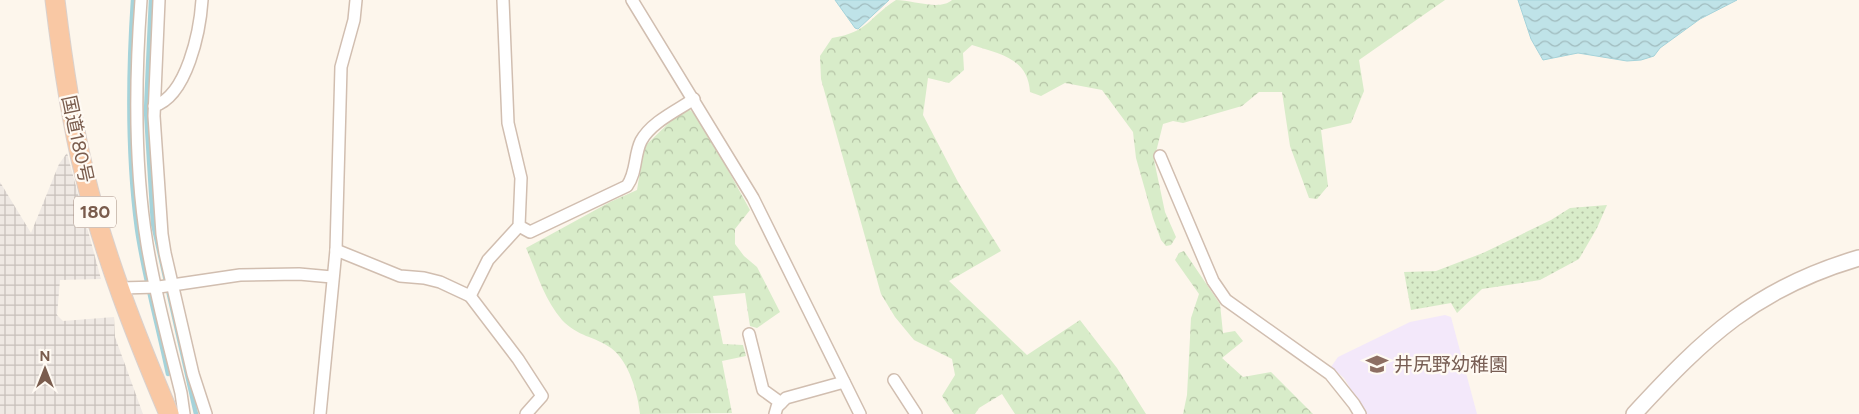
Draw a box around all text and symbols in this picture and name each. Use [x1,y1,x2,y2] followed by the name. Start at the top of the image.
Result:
[57,93,98,185] street label: 国道180号
[74,196,116,228] road number: 180
[20,344,70,394] north arrow
[40,348,50,365] text: N
[1364,351,1390,377] school or university icon: 井尻野幼稚園
[1394,353,1508,376] place label: 井尻野幼稚園

